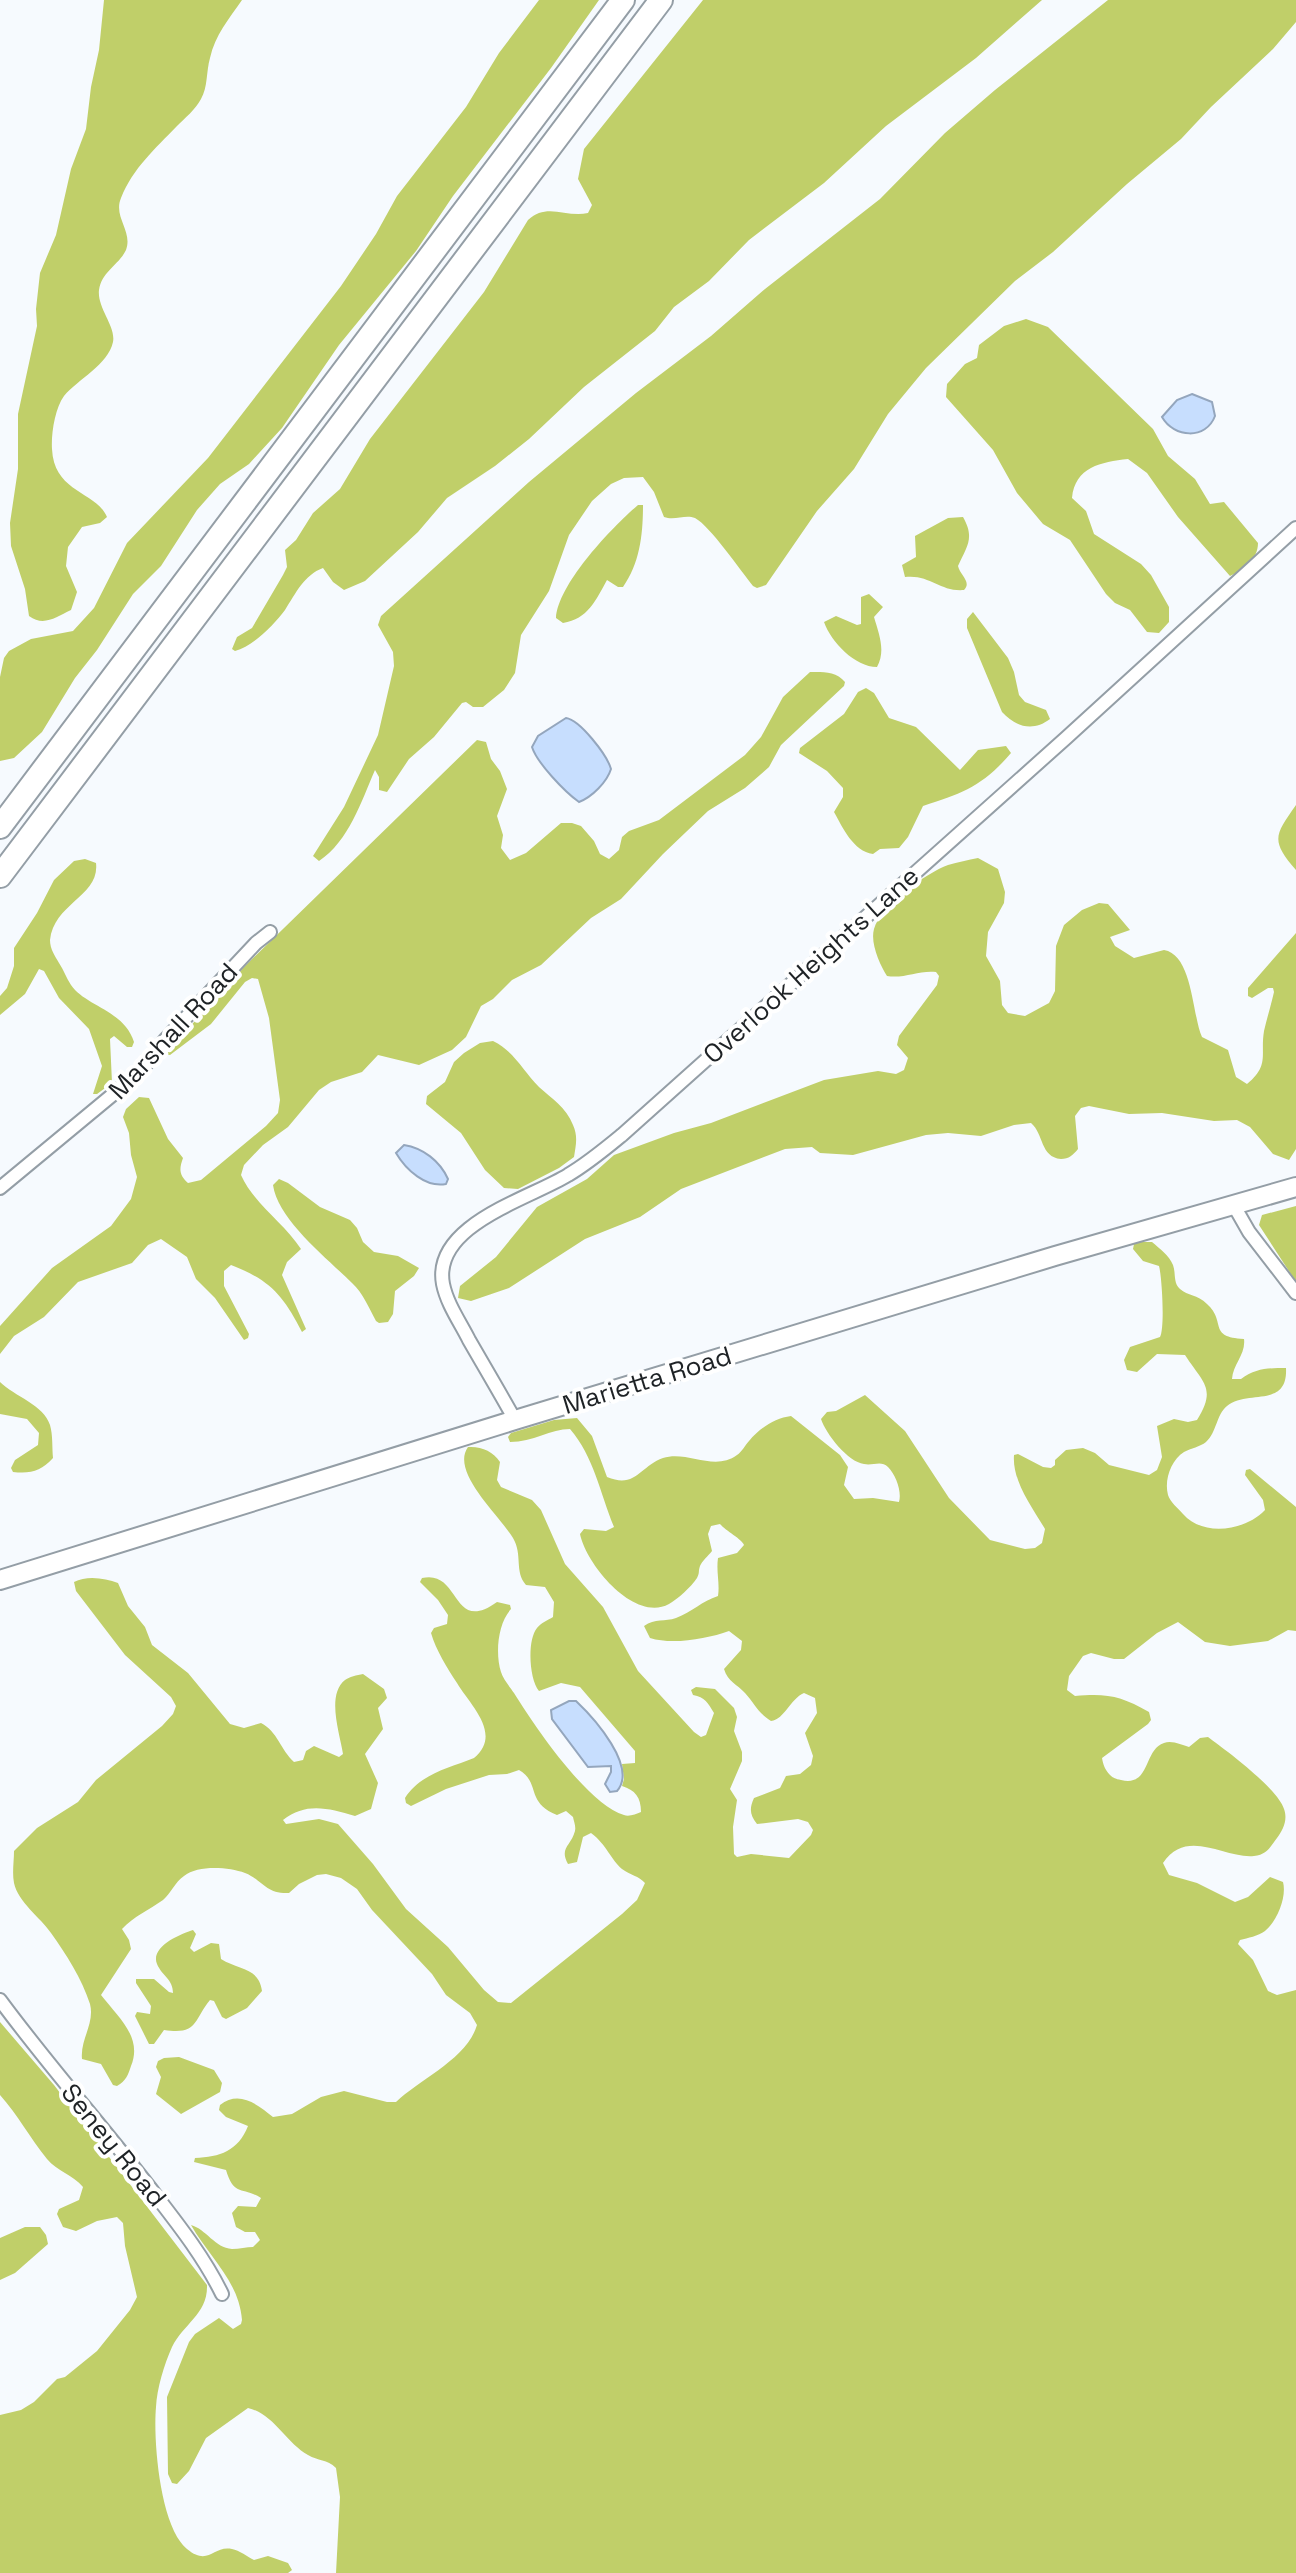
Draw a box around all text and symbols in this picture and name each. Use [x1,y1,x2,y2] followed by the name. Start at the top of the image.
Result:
[696,859,926,1071] street label: Overlook Heights Lane
[101,955,245,1107] street label: Marshall Road
[558,1338,736,1422] street label: Marietta Road
[54,2076,174,2214] street label: Seney Road

